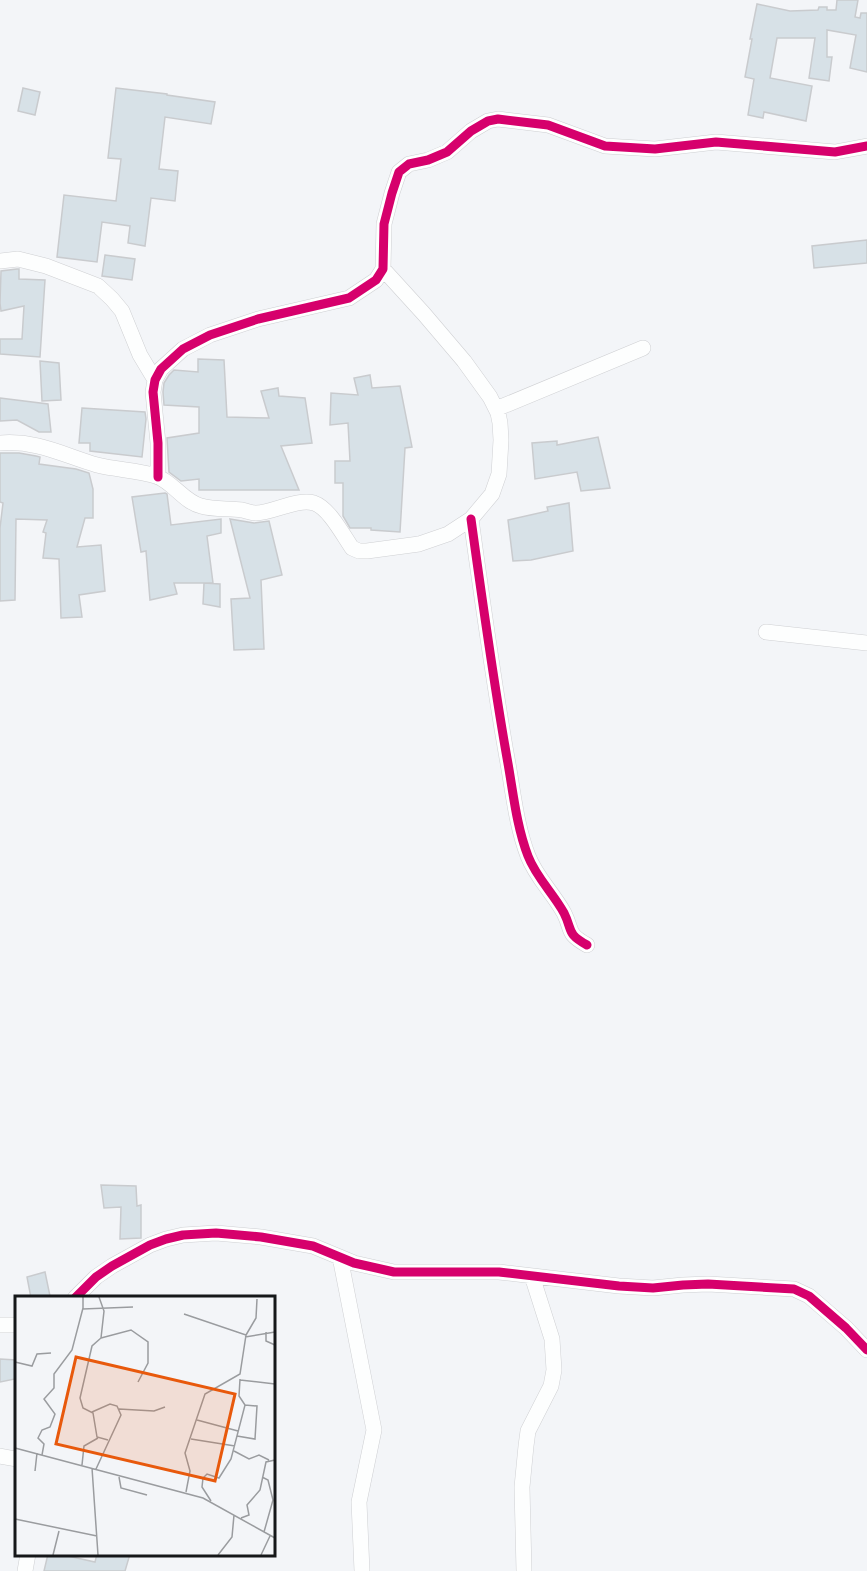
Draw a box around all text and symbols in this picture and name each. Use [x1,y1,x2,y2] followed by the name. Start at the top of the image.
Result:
[15,1296,274,1556] inset map

